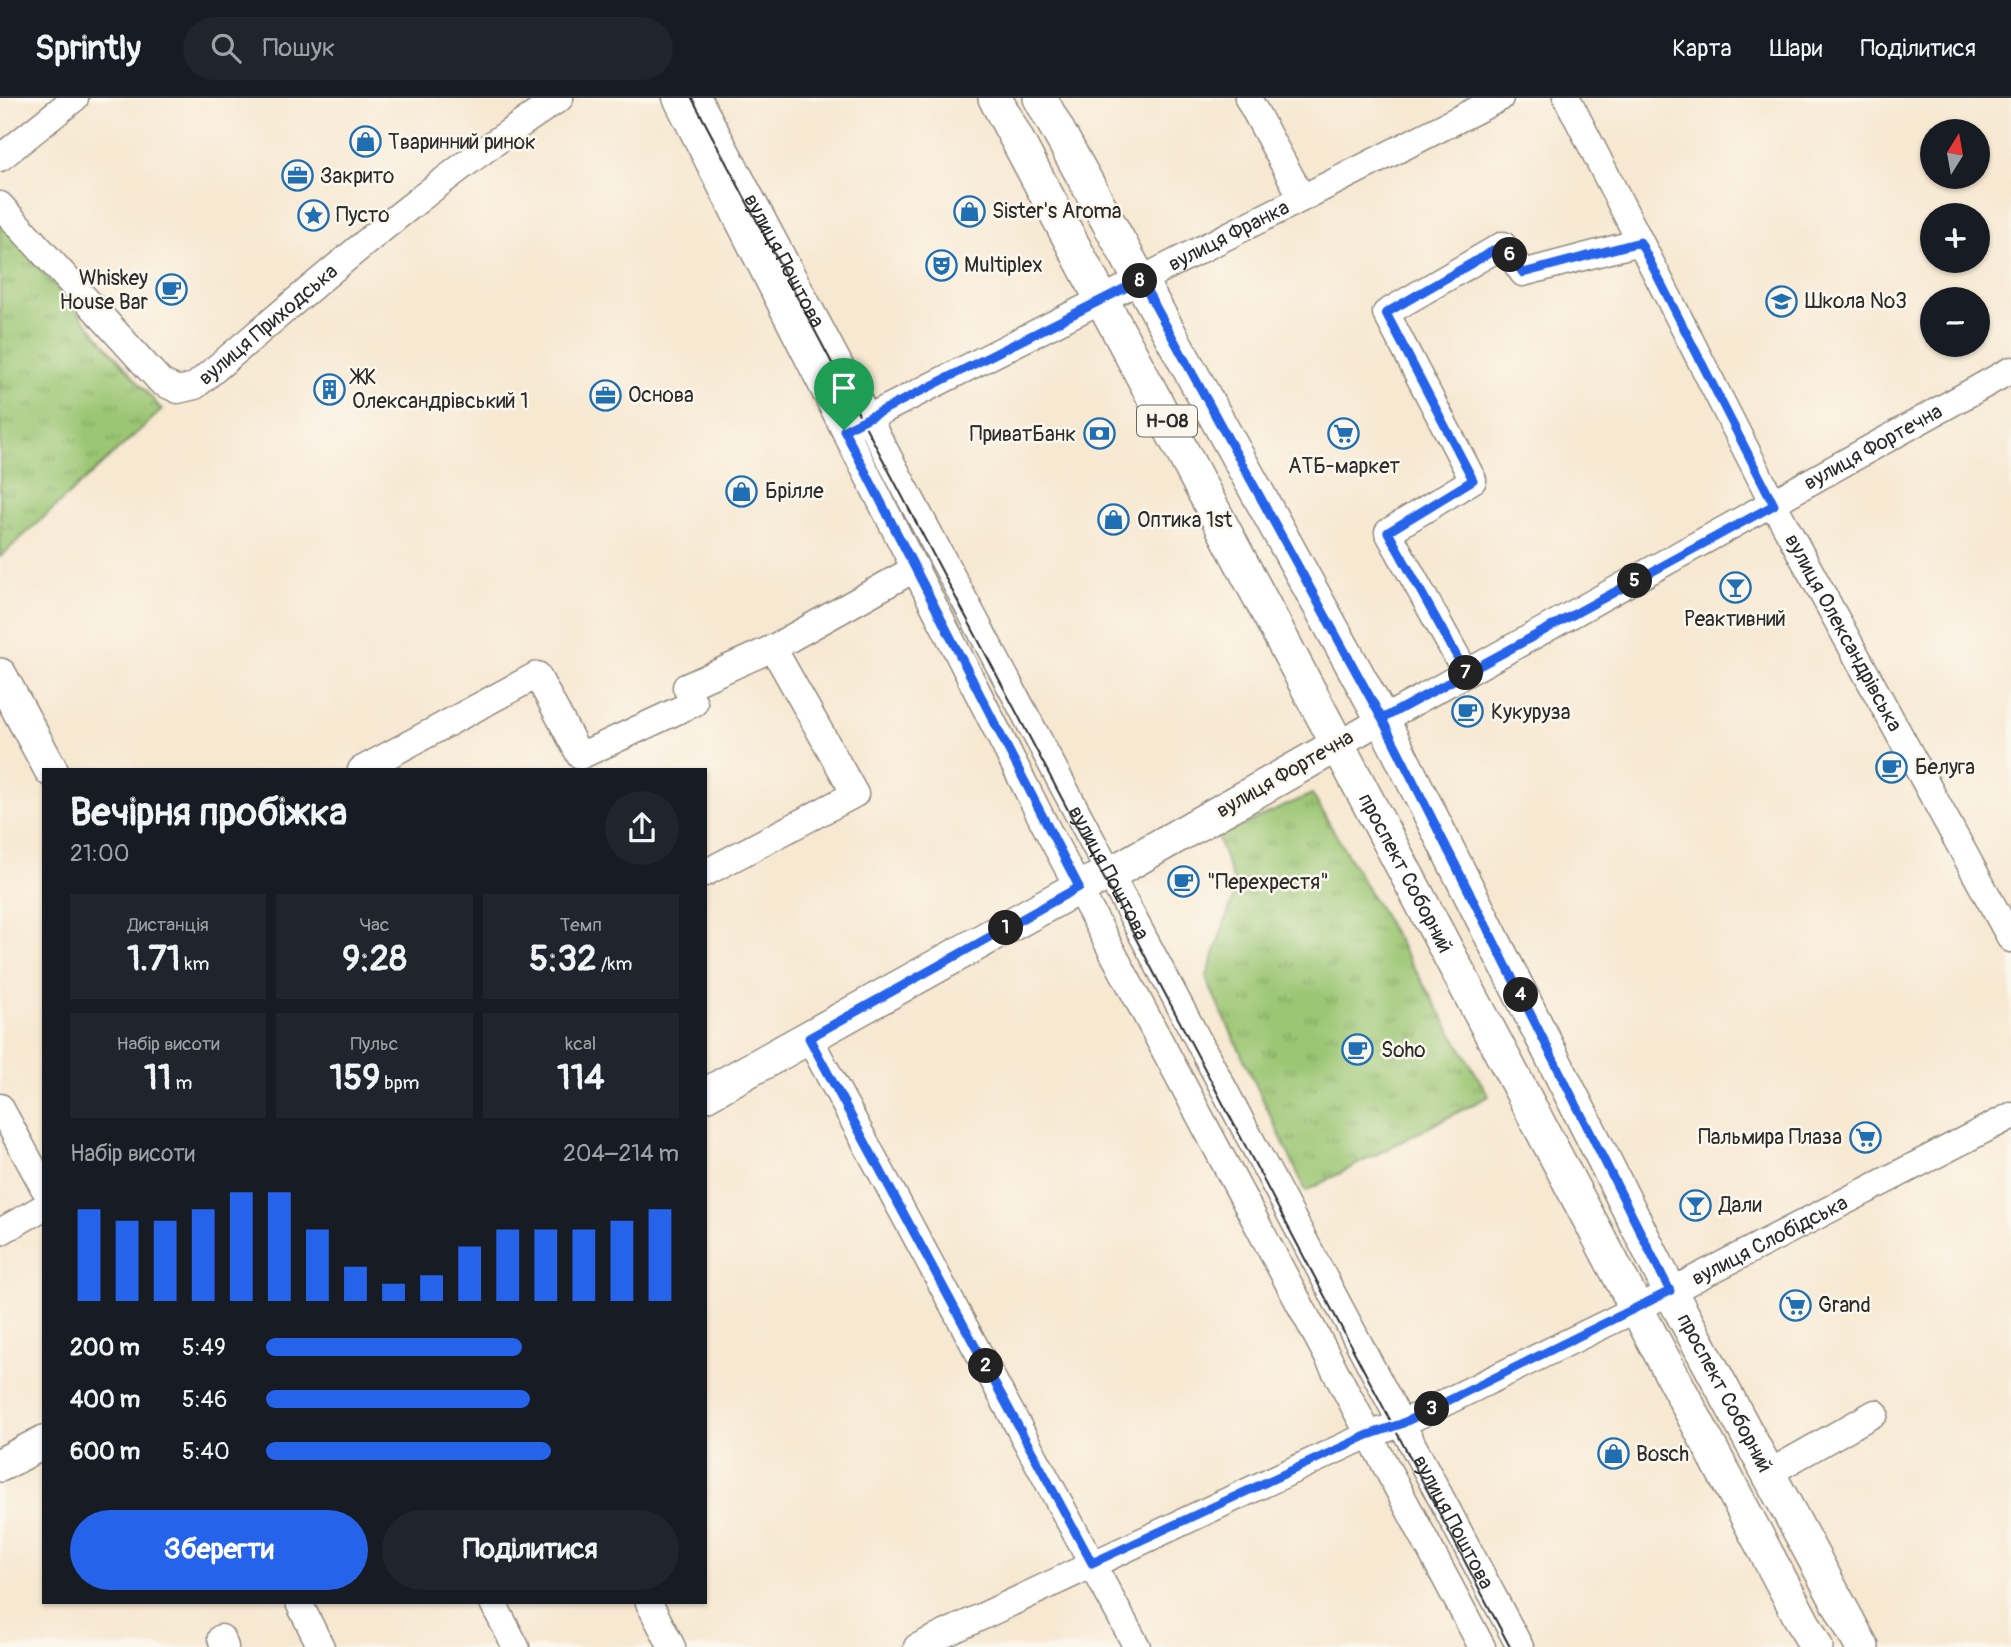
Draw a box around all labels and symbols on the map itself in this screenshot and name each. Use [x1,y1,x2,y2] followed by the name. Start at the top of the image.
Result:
[1920,119,1990,189] north arrow
[348,125,382,159] shop icon: Тваринний ринок
[388,129,536,156] place label: Тваринний ринок
[280,159,314,193] office icon: Закрито
[320,163,394,190] place label: Закрито
[738,189,831,332] street label: вулиця Поштова
[952,194,986,228] shop icon: Sister's Aroma
[1163,194,1294,277] street label: вулиця Франка
[296,198,330,232] place icon: Пусто
[992,198,1122,225] place label: Sister's Aroma
[336,202,390,229] place label: Пусто
[1492,238,1528,272] pin: 6
[924,248,958,282] theatre icon: Multiplex
[964,252,1043,279] place label: Multiplex
[193,258,343,391] street label: вулиця Приходська
[1122,264,1158,298] pin: 8
[59,265,149,316] place label: Whiskey House Bar
[154,273,188,307] cafe icon: Whiskey House Bar
[1765,284,1799,318] school or university icon: Школа №3
[1805,288,1907,315] place label: Школа №3
[814,358,874,430] pin
[349,364,528,415] place label: ЖК Олександрівський 1
[312,372,346,406] building icon: ЖК Олександрівський 1
[588,378,622,412] office icon: Основа
[628,382,694,409] place label: Основа
[1799,398,1947,496] street label: вулиця Фортечна
[1137,406,1197,436] road number: Н-08
[1082,417,1116,451] bank icon: ПриватБанк
[1327,417,1361,451] supermarket icon: АТБ-маркет
[970,421,1076,448] place label: ПриватБанк
[1288,453,1401,480] place label: АТБ-маркет
[725,474,759,508] shop icon: Брілле
[765,478,824,505] place label: Брілле
[1097,503,1131,537] shop icon: Оптика 1st
[1137,507,1233,534] place label: Оптика 1st
[1779,529,1909,736] street label: вулиця Олександрівська
[1618,564,1652,598] pin: 5
[1718,570,1752,604] bar icon: Реактивний
[1684,606,1786,633] place label: Реактивний
[1448,656,1484,690] pin: 7
[1451,695,1485,729] cafe icon: Кукуруза
[1491,699,1571,726] place label: Кукуруза
[1211,724,1359,824] street label: вулиця Фортечна
[1875,750,1909,784] cafe icon: Белуга
[1915,754,1975,781] place label: Белуга
[1352,788,1459,957] street label: проспект Соборний
[1062,801,1156,944] street label: вулиця Поштова
[1167,865,1201,899] cafe icon: "Перехрестя"
[1207,869,1329,896] place label: "Перехрестя"
[988,910,1024,946] pin: 1
[1504,978,1538,1012] pin: 4
[1341,1033,1375,1067] cafe icon: Soho
[1381,1037,1426,1064] place label: Soho
[1848,1120,1882,1154] supermarket icon: Пальмира Плаза
[1698,1124,1842,1151] place label: Пальмира Плаза
[1679,1188,1713,1222] bar icon: Дали
[1687,1189,1852,1292] street label: вулиця Слобідська
[1718,1192,1762,1219] place label: Дали
[1778,1288,1812,1322] supermarket icon: Grand
[1818,1292,1871,1319] place label: Grand
[1671,1308,1779,1477] street label: проспект Соборний
[968,1348,1004,1384] pin: 2
[1414,1392,1450,1426] pin: 3
[1596,1437,1630,1471] shop icon: Bosch
[1636,1441,1689,1468] place label: Bosch
[1407,1450,1500,1594] street label: вулиця Поштова

